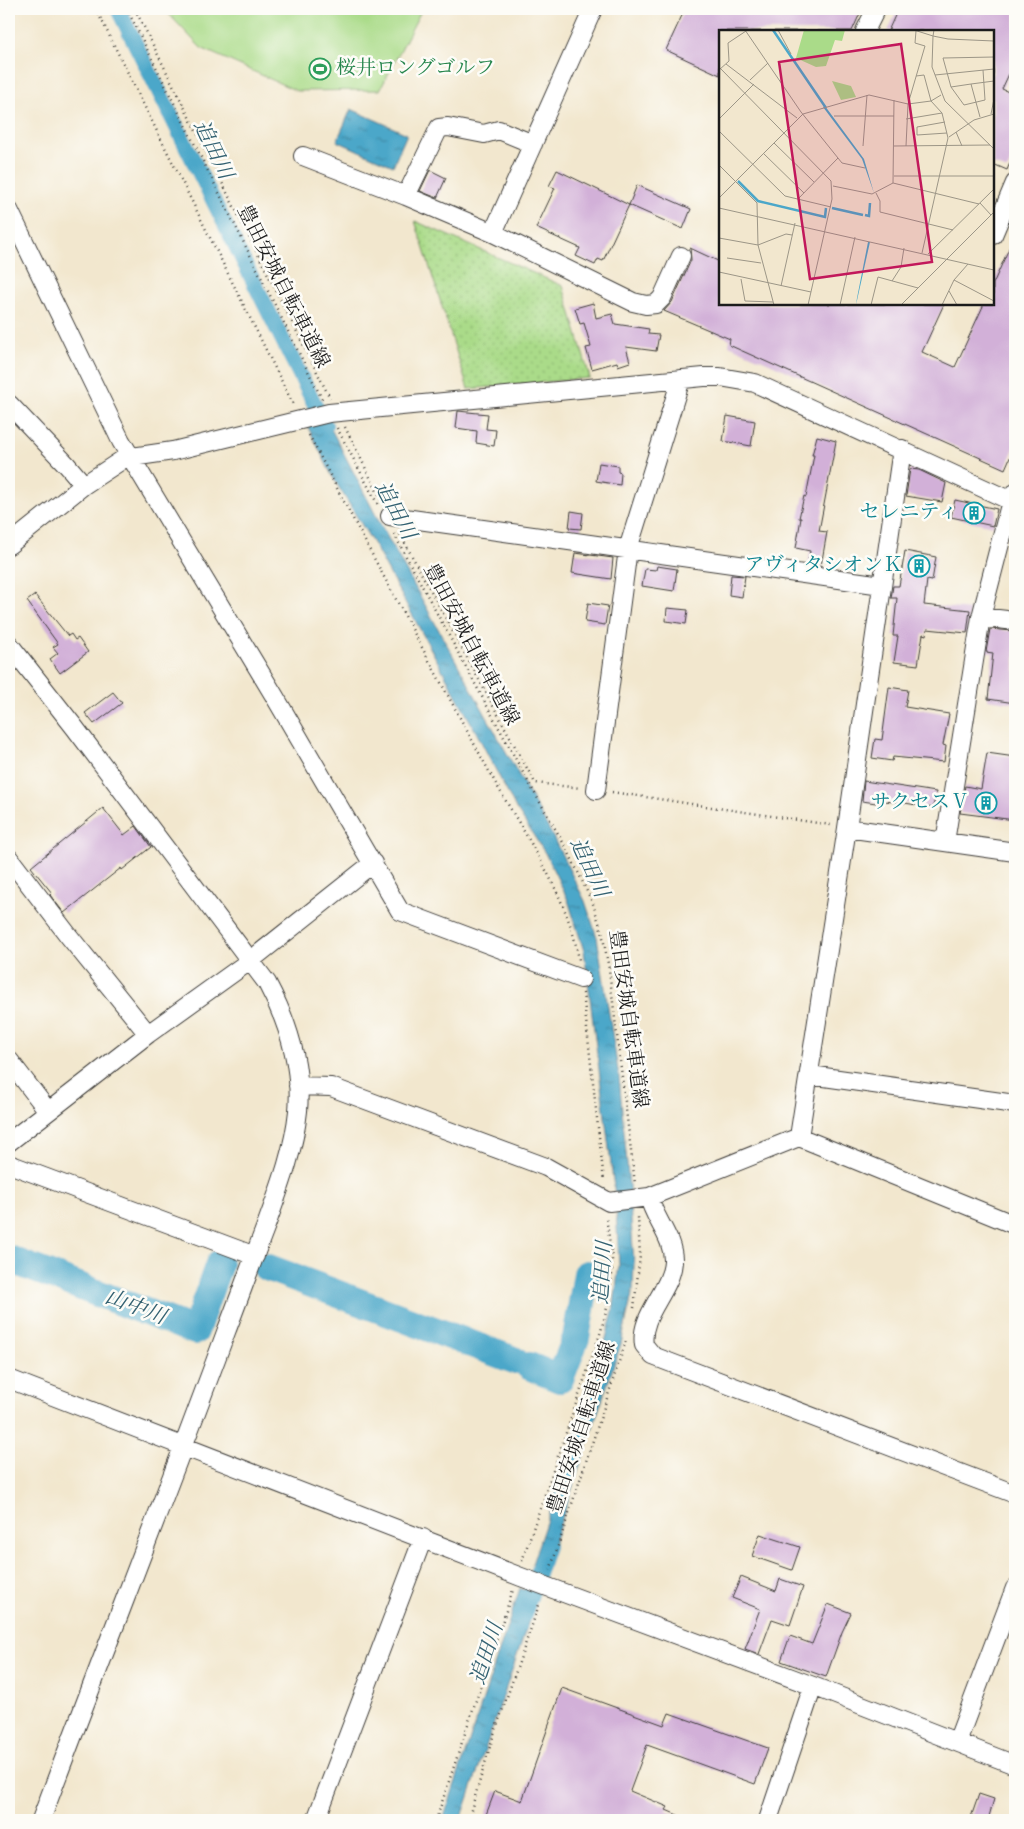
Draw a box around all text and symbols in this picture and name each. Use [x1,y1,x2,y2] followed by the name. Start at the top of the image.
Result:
[719,30,994,305] inset map
[336,55,495,84] place label: 桜井ロングゴルフ
[308,57,332,81] sports icon: 桜井ロングゴルフ
[185,115,240,187] water label: 追田川
[228,200,336,374] street label: 豊田安城自転車道線
[366,476,423,548] water label: 追田川
[860,499,958,528] place label: セレニティ
[962,501,986,525] building icon: セレニティ
[744,552,903,581] place label: アヴィタシオンＫ
[907,554,931,578] building icon: アヴィタシオンＫ
[415,559,525,731] street label: 豊田安城自転車道線
[871,789,970,818] place label: サクセスⅤ
[974,791,998,815] building icon: サクセスⅤ
[561,833,616,905] water label: 追田川
[600,928,654,1110] street label: 豊田安城自転車道線
[587,1239,621,1305] water label: 追田川
[100,1283,172,1334] water label: 山中川
[541,1338,625,1518] street label: 豊田安城自転車道線
[464,1618,513,1689] water label: 追田川

